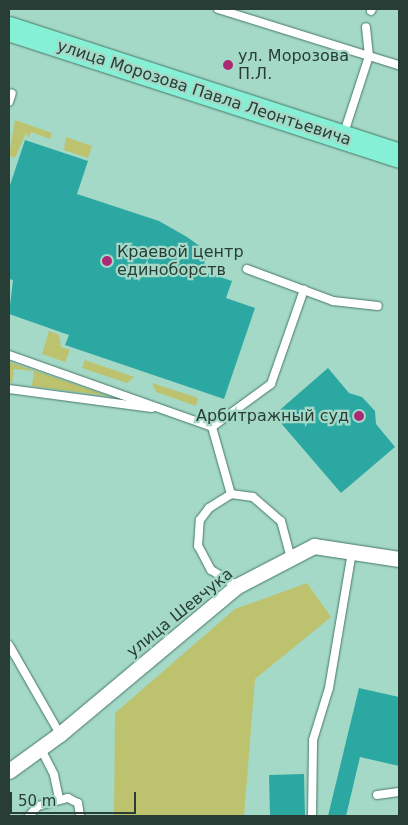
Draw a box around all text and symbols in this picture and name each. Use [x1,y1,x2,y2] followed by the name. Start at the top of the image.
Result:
[54,36,354,150] street label: улица Морозова Павла Леонтьевича
[238,46,349,84] place label: ул. Морозова П.Л.
[222,59,234,71] marker: ул. Морозова П.Л.
[117,242,244,280] place label: Краевой центр единоборств
[101,255,113,267] marker: Краевой центр единоборств
[196,406,349,426] place label: Арбитражный суд
[353,410,365,422] marker: Арбитражный суд
[123,564,237,662] street label: улица Шевчука
[12,782,139,814] scale bar
[18,792,56,810] text: 50 m

